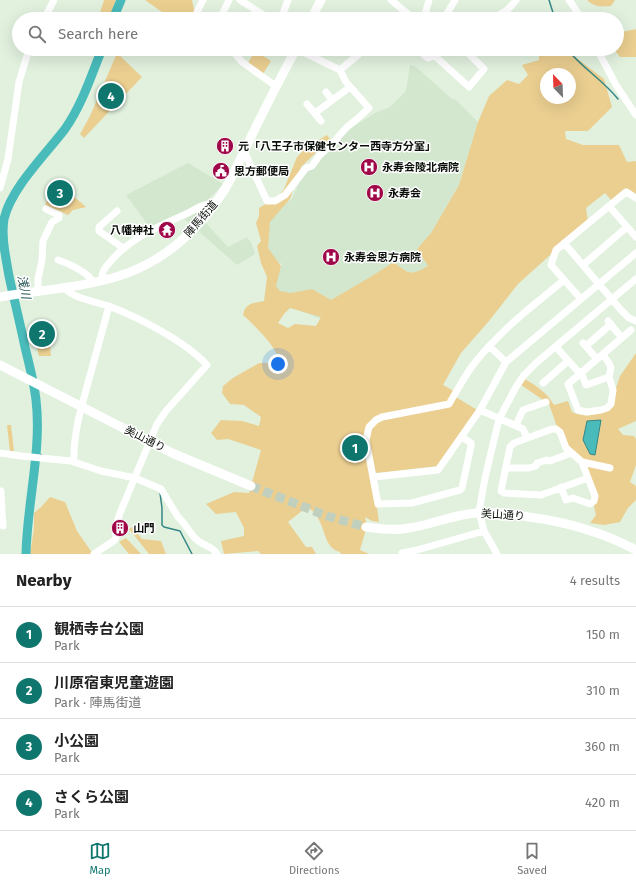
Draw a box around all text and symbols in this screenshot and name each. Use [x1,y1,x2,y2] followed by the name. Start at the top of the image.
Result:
[12,12,624,56] search box
[26,23,48,45] icon: search
[58,25,138,43] text: Search here
[540,68,576,104] north arrow
[98,81,124,111] pin: 4
[215,136,235,156] building icon: 元「八王子市保健センター西寺方分室」
[238,140,436,153] place label: 元「八王子市保健センター西寺方分室」
[359,157,379,177] hospital icon: 永寿会陵北病院
[211,161,231,181] public building icon: 恩方郵便局
[382,161,459,174] place label: 永寿会陵北病院
[234,165,289,178] place label: 恩方郵便局
[47,178,73,208] pin: 3
[365,183,385,203] hospital icon: 永寿会
[388,187,421,200] place label: 永寿会
[182,198,220,240] street label: 陣馬街道
[157,220,177,240] temple icon: 八幡神社
[110,224,154,237] place label: 八幡神社
[321,247,341,267] hospital icon: 永寿会恩方病院
[344,251,421,264] place label: 永寿会恩方病院
[15,274,34,302] water label: 浅川
[29,319,55,349] pin: 2
[268,354,288,374] your location
[122,423,168,455] street label: 美山通り
[342,433,368,463] pin: 1
[481,507,525,523] street label: 美山通り
[110,518,130,538] building icon: 山門
[133,522,155,535] place label: 山門
[16,570,71,591] text: Nearby
[570,573,620,588] text: 4 results
[54,620,144,638] text: 観栖寺台公園
[26,627,32,642] text: 1
[586,627,620,642] text: 150 m
[54,638,80,653] text: Park
[54,674,174,692] text: 川原宿東児童遊園
[26,683,32,698] text: 2
[586,683,620,698] text: 310 m
[54,695,142,710] text: Park · 陣馬街道
[54,732,99,750] text: 小公園
[26,739,32,754] text: 3
[585,739,620,754] text: 360 m
[54,750,80,765] text: Park
[54,788,129,806] text: さくら公園
[25,795,33,810] text: 4
[585,795,620,810] text: 420 m
[54,806,80,821] text: Park
[89,840,111,877] tab: Map
[289,840,339,877] tab: Directions
[517,840,547,877] tab: Saved

